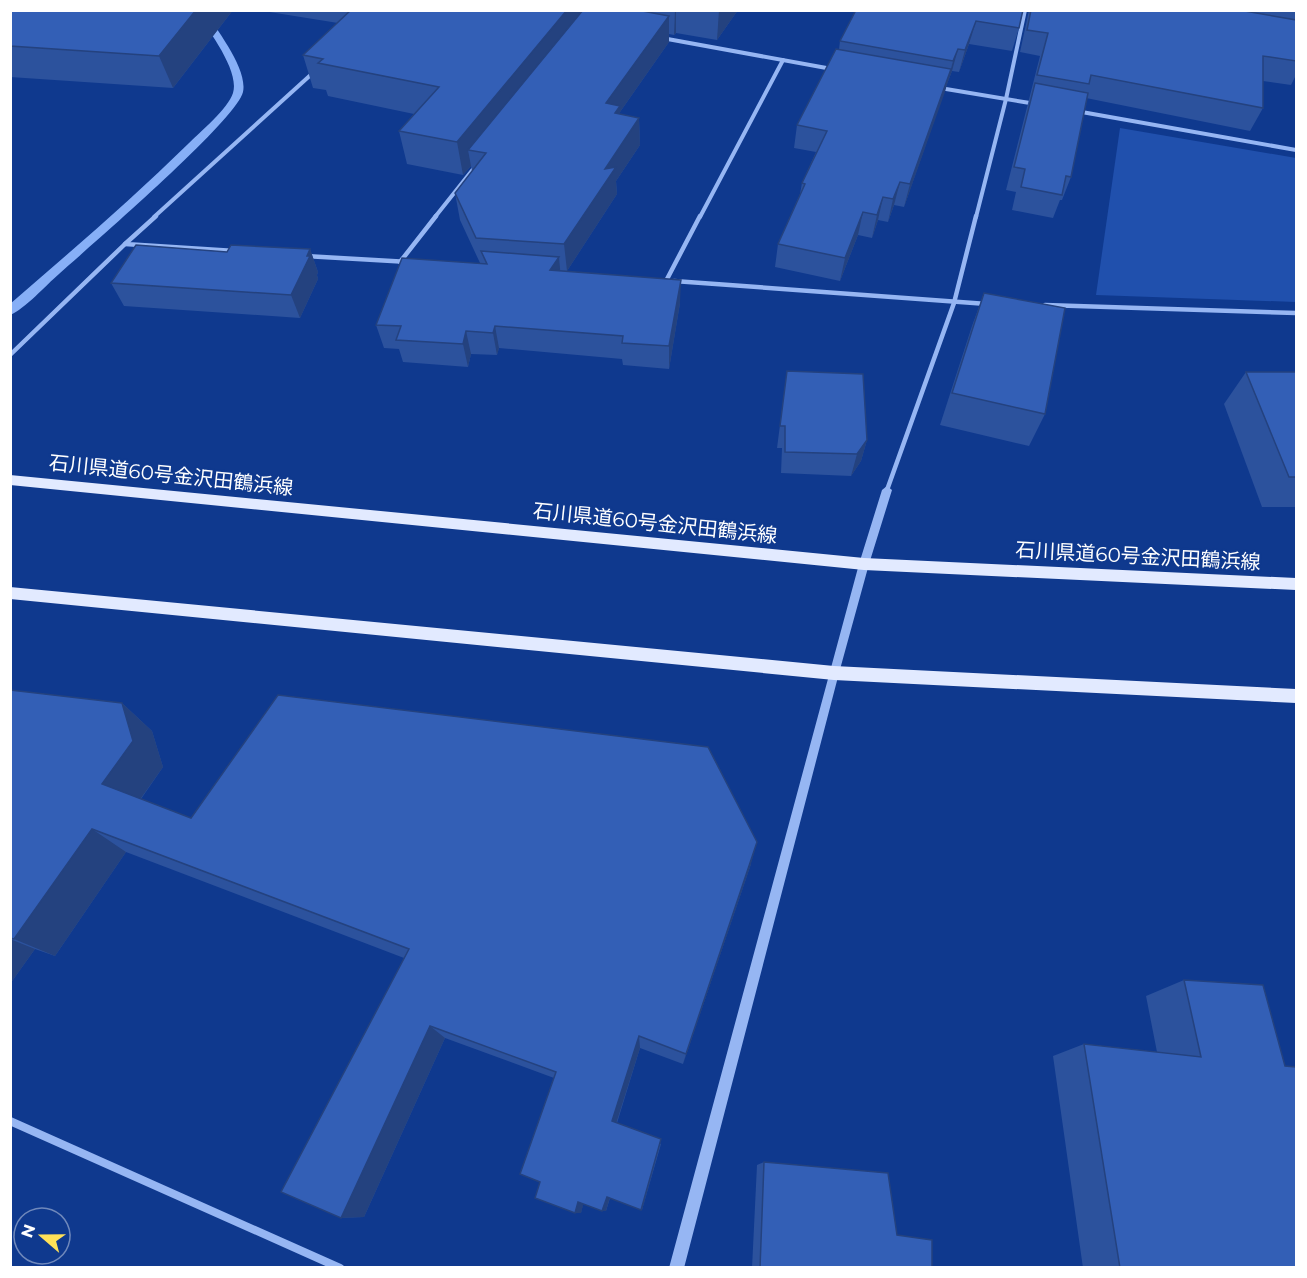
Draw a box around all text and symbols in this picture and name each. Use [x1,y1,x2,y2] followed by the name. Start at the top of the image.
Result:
[48,450,294,500] street label: 石川県道60号金沢田鶴浜線
[532,498,778,548] street label: 石川県道60号金沢田鶴浜線
[1015,538,1261,574] street label: 石川県道60号金沢田鶴浜線
[12,1206,72,1266] north arrow
[17,1222,40,1240] text: N

